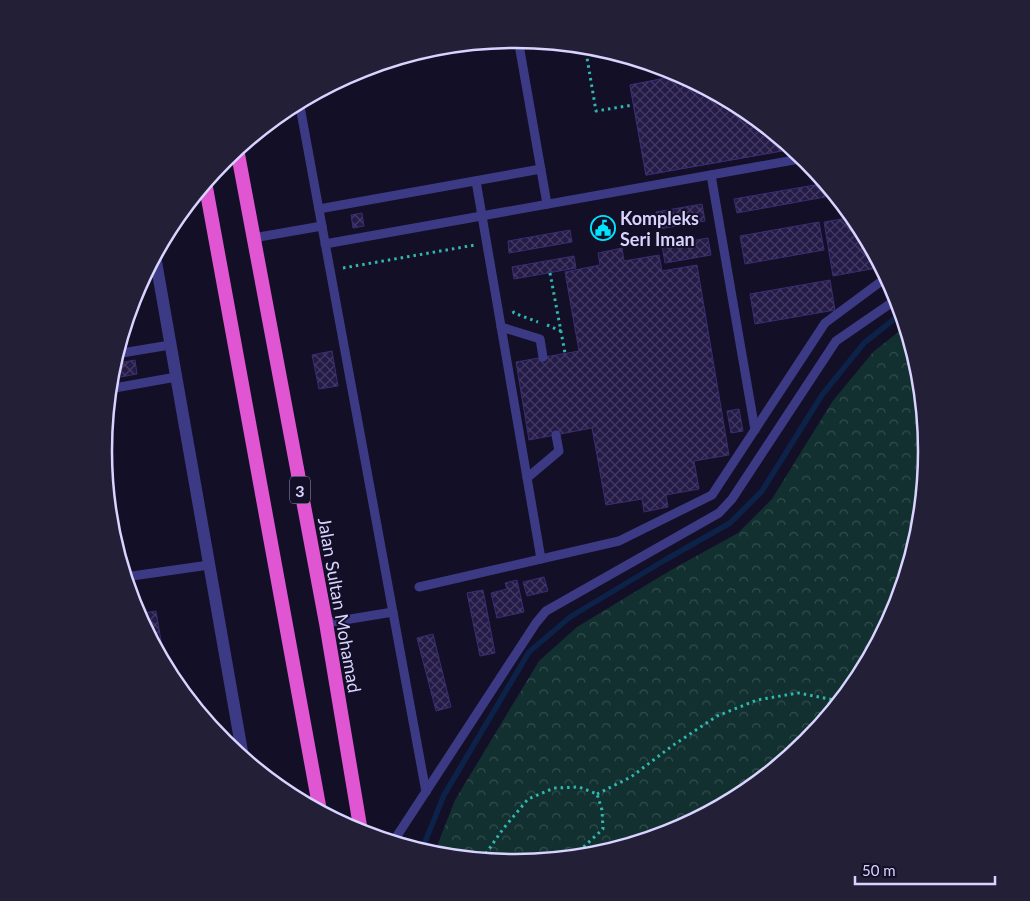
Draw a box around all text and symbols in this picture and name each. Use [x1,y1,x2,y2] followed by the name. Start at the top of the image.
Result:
[620,207,699,250] place label: Kompleks Seri Iman
[590,215,616,241] public building icon: Kompleks Seri Iman
[290,476,310,504] road number: 3
[314,516,366,694] street label: Jalan Sultan Mohamad
[855,854,995,886] scale bar
[862,861,896,879] text: 50 m

